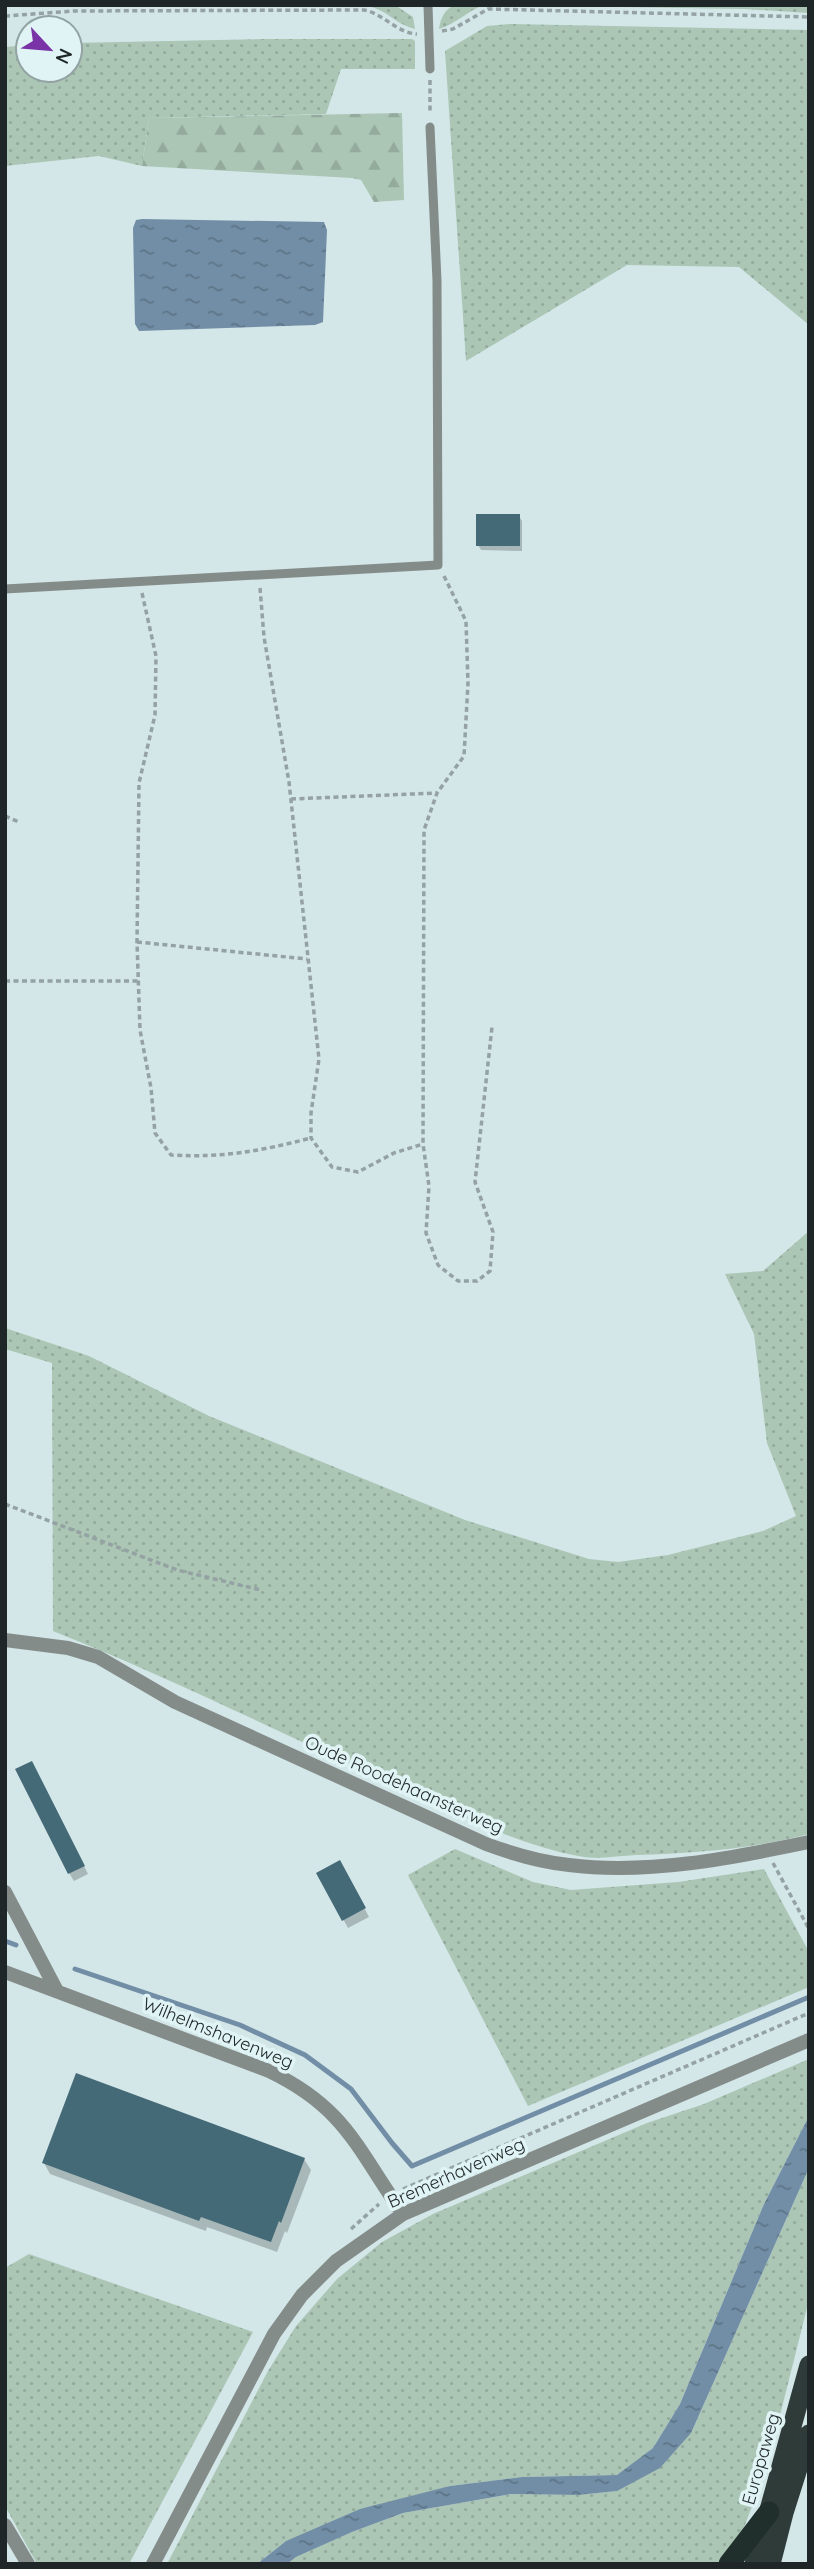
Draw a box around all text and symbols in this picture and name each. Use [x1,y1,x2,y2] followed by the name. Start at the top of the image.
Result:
[14,14,84,84] north arrow
[50,45,78,68] text: N
[301,1730,507,1839] street label: Oude Roodehaansterweg
[139,1992,297,2073] street label: Wilhelmshavenweg
[384,2132,528,2213] street label: Bremerhavenweg
[736,2410,785,2507] street label: Europaweg

